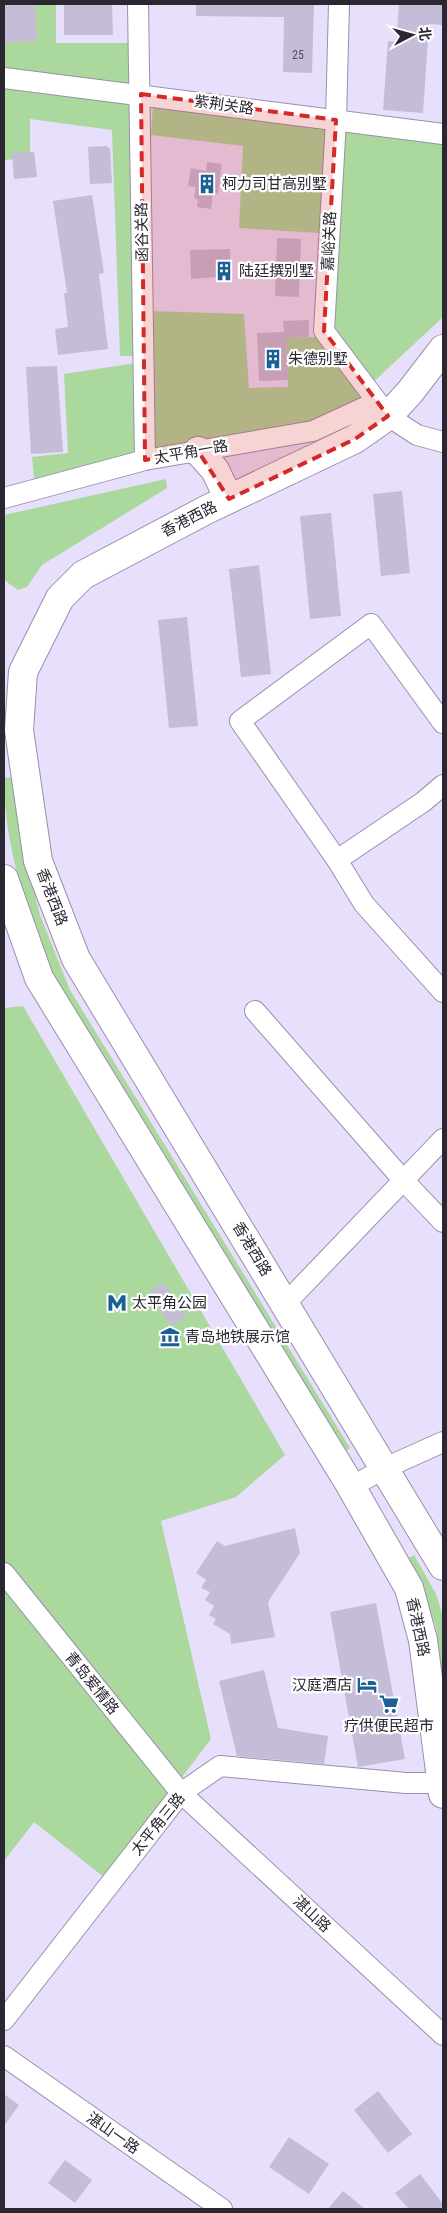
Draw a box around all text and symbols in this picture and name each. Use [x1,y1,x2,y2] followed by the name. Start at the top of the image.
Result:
[387,10,437,60] north arrow
[416,26,434,41] text: 北
[292,48,304,62] house number: 25
[193,92,255,118] street label: 紫荆关路
[196,173,218,195] building icon: 柯力司甘高别墅
[222,175,327,193] place label: 柯力司甘高别墅
[132,202,152,262] street label: 函谷关路
[318,211,340,271] street label: 嘉峪关路
[213,260,235,282] building icon: 陆廷撰别墅
[239,262,314,280] place label: 陆廷撰别墅
[262,348,284,370] building icon: 朱德别墅
[288,350,348,368] place label: 朱德别墅
[152,437,230,467] street label: 太平角一路
[158,497,220,541] street label: 香港西路
[33,866,71,928] street label: 香港西路
[229,1219,275,1279] street label: 香港西路
[106,1292,128,1314] metro station icon: 太平角公园
[132,1294,207,1312] place label: 太平角公园
[159,1326,181,1348] museum icon: 青岛地铁展示馆
[185,1328,290,1346] place label: 青岛地铁展示馆
[403,1596,433,1658] street label: 香港西路
[61,1648,123,1718] street label: 青岛爱情路
[356,1674,378,1696] hotel icon: 汉庭酒店
[292,1676,352,1694] place label: 汉庭酒店
[378,1693,400,1715] supermarket icon: 疗供便民超市
[344,1717,434,1735] place label: 疗供便民超市
[127,1789,189,1859] street label: 太平角三路
[289,1892,335,1936] street label: 湛山路
[83,2108,143,2158] street label: 湛山一路

